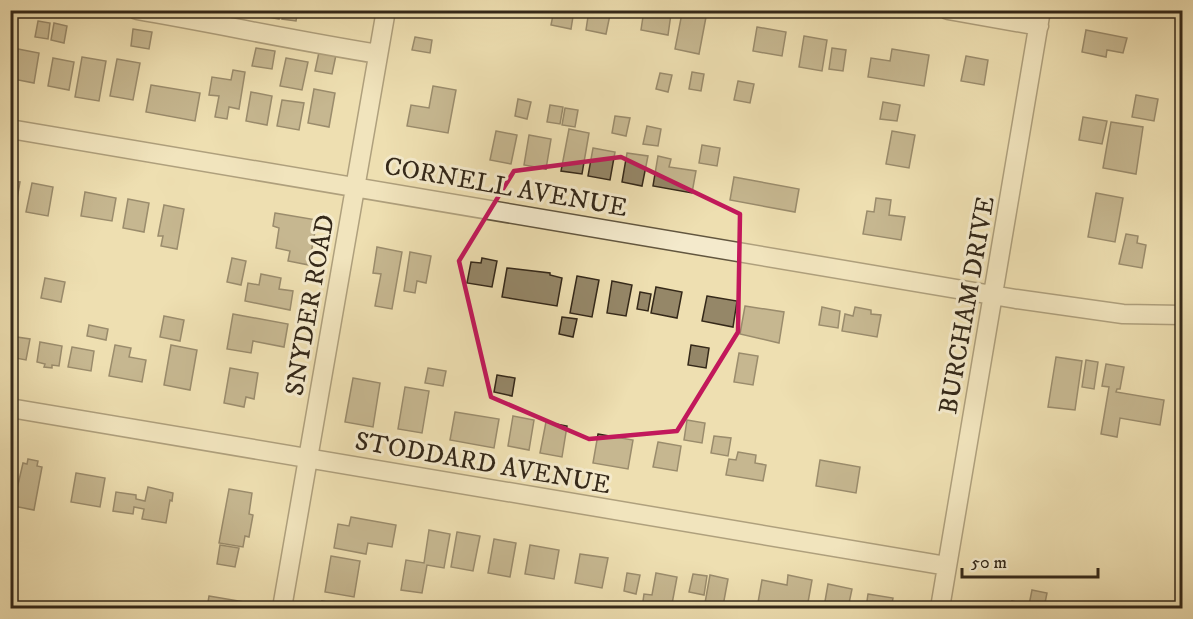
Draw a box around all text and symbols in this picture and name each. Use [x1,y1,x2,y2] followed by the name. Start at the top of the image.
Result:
[382,150,630,225] street label: CORNELL AVENUE
[932,194,1003,417] street label: BURCHAM DRIVE
[278,212,343,398] street label: SNYDER ROAD
[352,425,613,502] street label: STODDARD AVENUE
[962,541,1098,579] scale bar
[971,552,1007,574] text: 50 m

